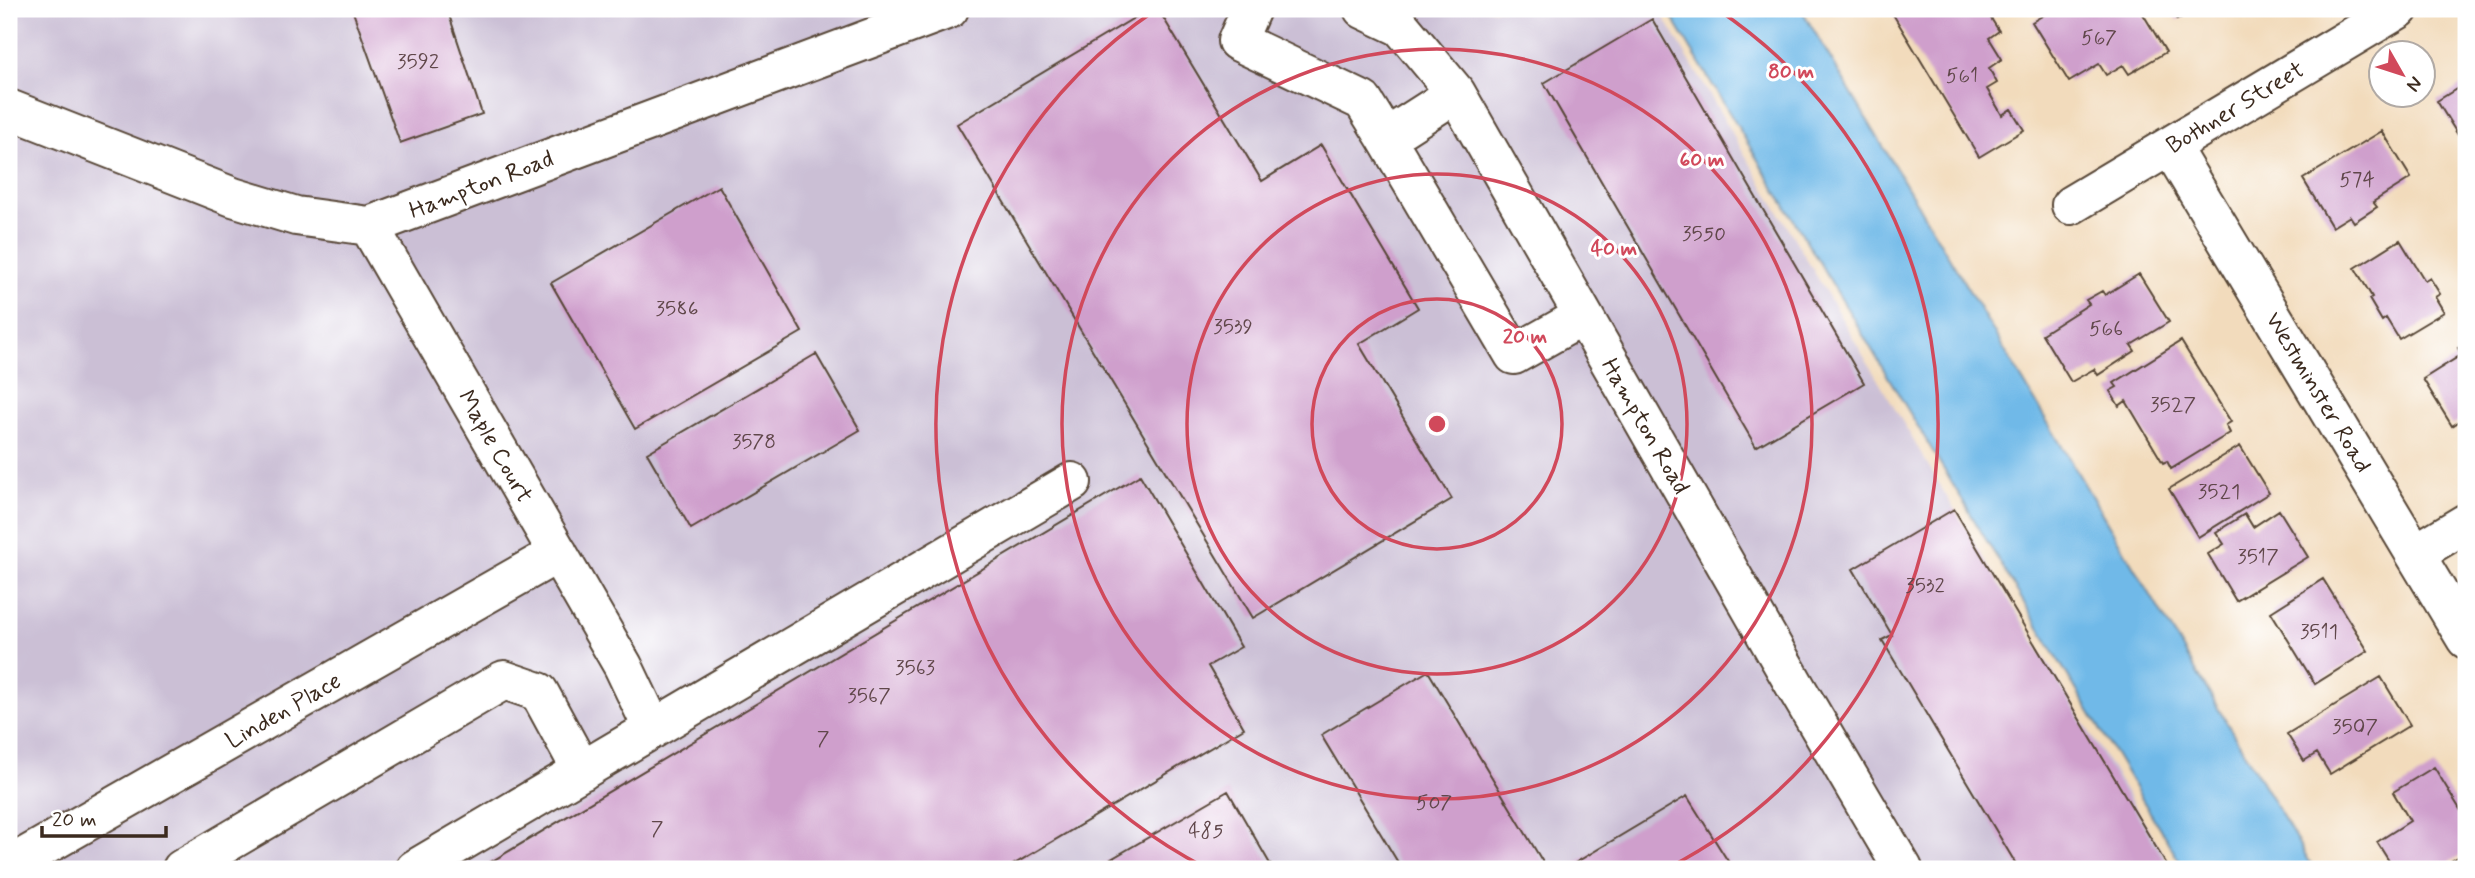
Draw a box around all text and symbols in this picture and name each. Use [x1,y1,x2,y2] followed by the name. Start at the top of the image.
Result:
[2081,24,2117,52] house number: 567
[2366,38,2436,108] north arrow
[397,48,439,76] house number: 3592
[2161,55,2311,162] street label: Bothner Street
[1768,58,1814,86] text: 80 m
[1946,62,1978,90] house number: 561
[2400,71,2428,97] text: N
[405,144,558,227] street label: Hampton Road
[1679,146,1725,174] text: 60 m
[2339,166,2375,194] house number: 574
[1682,220,1726,248] house number: 3550
[1591,235,1638,263] text: 40 m
[656,295,698,323] house number: 3586
[2257,307,2378,479] street label: Westminster Road
[1213,313,1253,341] house number: 3539
[2089,315,2123,343] house number: 566
[1503,323,1548,351] text: 20 m
[1593,353,1696,500] street label: Hampton Road
[450,385,539,509] street label: Maple Court
[2150,391,2196,419] house number: 3527
[1425,412,1449,436] centre of rings
[732,428,776,456] house number: 3578
[2198,478,2240,506] house number: 3521
[2237,543,2279,571] house number: 3517
[1905,572,1945,600] house number: 3532
[2300,618,2338,646] house number: 3511
[895,654,936,682] house number: 3563
[220,666,347,757] street label: Linden Place
[847,682,891,710] house number: 3567
[2332,713,2378,741] house number: 3507
[817,725,830,753] house number: 7
[1416,789,1452,817] house number: 507
[42,794,166,838] scale bar
[52,806,97,834] text: 20 m
[651,815,664,843] house number: 7
[1188,817,1224,845] house number: 485

